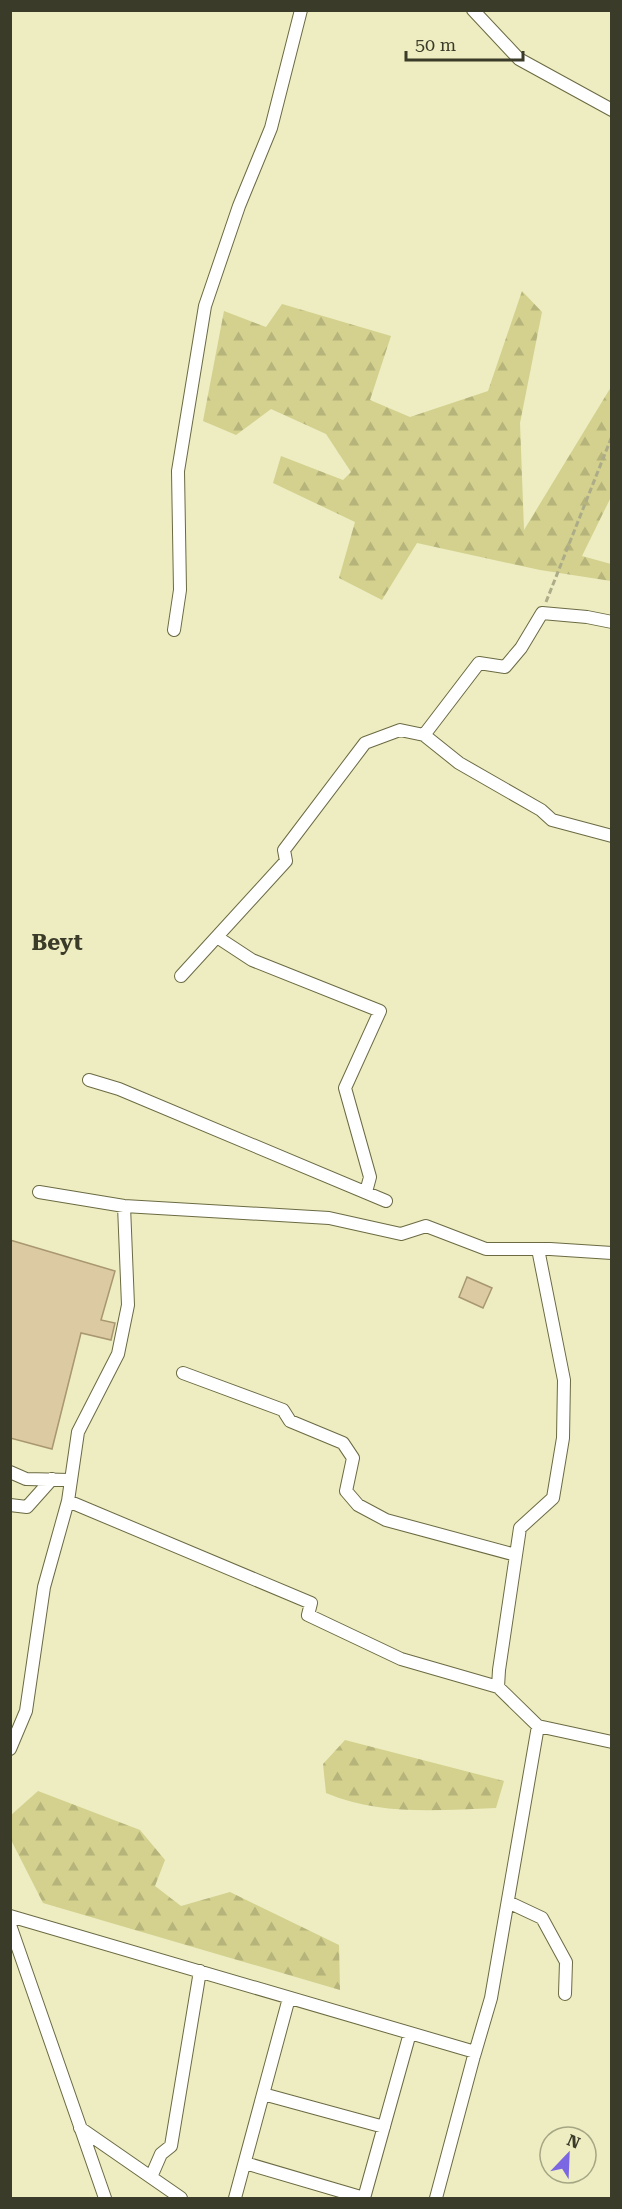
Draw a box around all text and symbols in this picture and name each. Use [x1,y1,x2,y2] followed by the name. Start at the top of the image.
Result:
[406,24,523,62] scale bar
[415,34,456,55] text: 50 m
[31,930,83,955] district label: Beyt
[538,2125,598,2185] north arrow
[564,2130,583,2153] text: N

